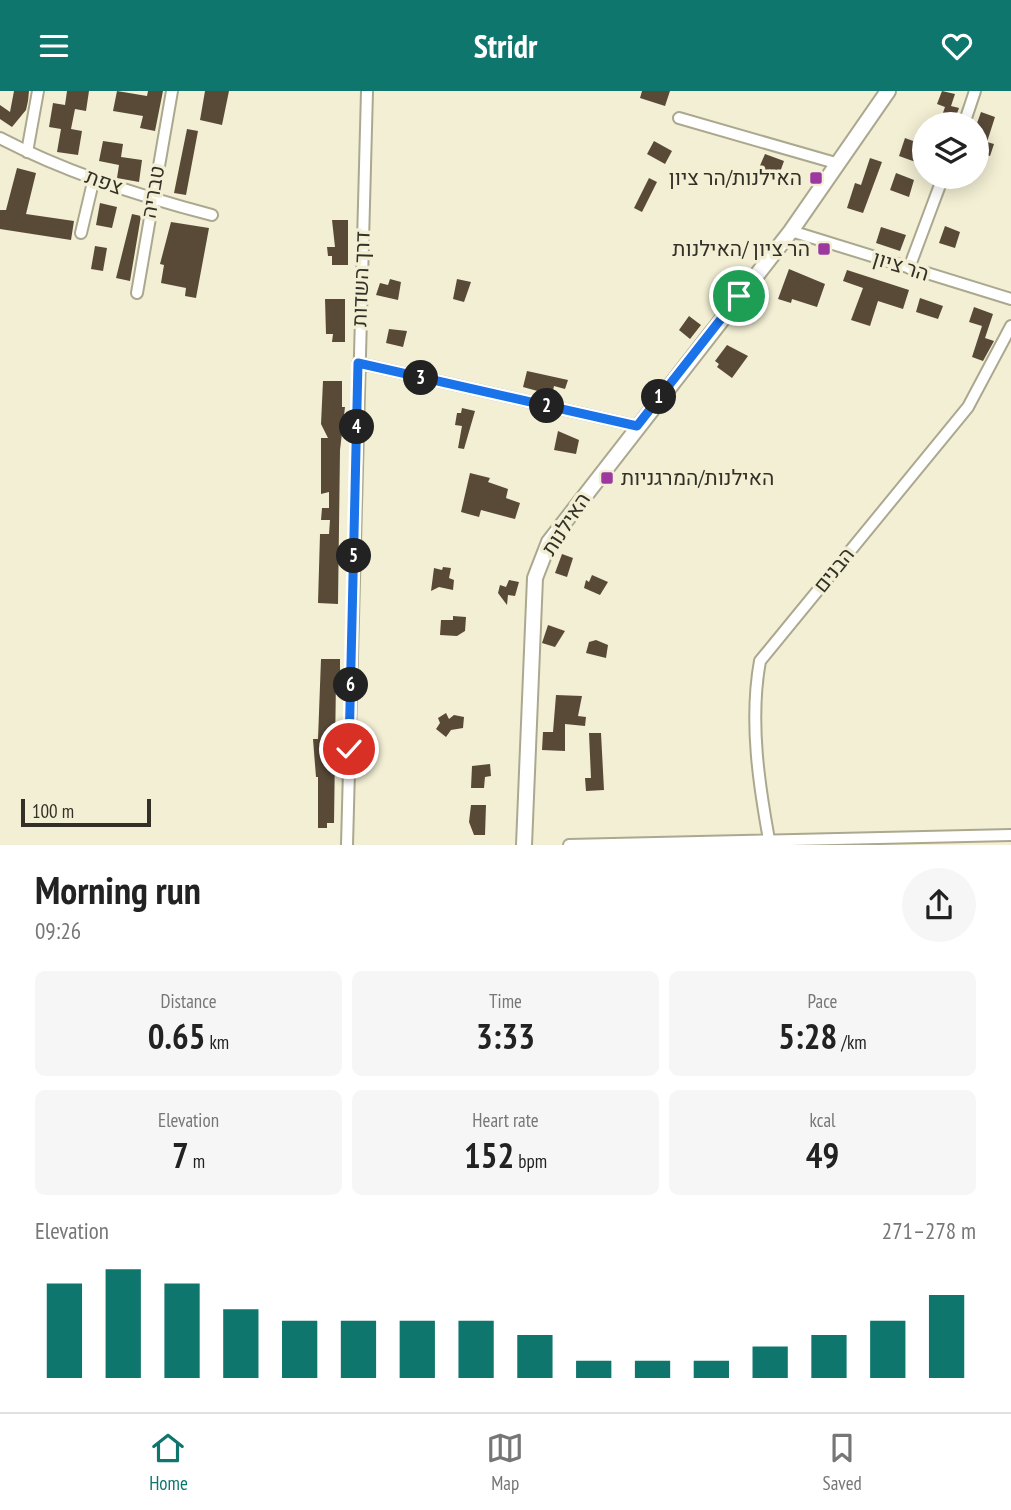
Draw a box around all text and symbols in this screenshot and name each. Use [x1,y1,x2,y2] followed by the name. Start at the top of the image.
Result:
[474,25,537,67] text: Stridr
[35,27,73,65] icon: menu
[938,27,976,65] icon: heart
[912,112,989,189] map controls
[912,112,989,189] button: layers
[82,162,127,201] street label: צפת
[135,163,170,220] street label: טבריה
[669,164,802,191] place label: האילנות/הר ציון
[808,170,824,186] marker: האילנות/הר ציון
[345,231,376,327] street label: דרך השדות
[672,235,810,262] place label: הר ציון /האילנות
[816,241,832,257] marker: הר ציון /האילנות
[870,244,932,287] street label: הר ציון
[709,266,769,326] pin
[720,277,758,315] icon: arrive
[404,361,438,395] pin: 3
[416,365,425,389] text: 3
[642,379,676,415] pin: 1
[654,384,663,408] text: 1
[530,389,564,423] pin: 2
[542,393,551,417] text: 2
[340,409,374,445] pin: 4
[352,414,361,438] text: 4
[621,464,774,491] place label: האילנות/המרגניות
[599,470,615,486] marker: האילנות/המרגניות
[535,487,596,560] street label: האילנות
[336,539,372,573] pin: 5
[807,541,860,598] street label: הבנים
[349,543,358,567] text: 5
[334,667,368,703] pin: 6
[346,672,355,696] text: 6
[319,719,379,779] pin
[330,730,368,768] icon: check
[21,796,150,828] scale bar
[32,799,74,823] text: 100 m
[35,865,201,914] text: Morning run
[902,868,976,942] button: share
[35,916,81,945] text: 09:26
[161,989,216,1013] text: Distance
[489,989,522,1013] text: Time
[808,989,837,1013] text: Pace
[148,1013,205,1059] text: 0.65
[476,1013,535,1059] text: 3:33
[778,1013,837,1059] text: 5:28
[205,1030,229,1054] text: km
[837,1030,867,1054] text: /km
[158,1108,219,1132] text: Elevation
[472,1108,539,1132] text: Heart rate
[810,1108,835,1132] text: kcal
[172,1132,189,1178] text: 7
[464,1132,514,1178] text: 152
[806,1132,839,1178] text: 49
[189,1149,205,1173] text: m
[514,1149,547,1173] text: bpm
[35,1216,109,1245] text: Elevation
[882,1216,976,1245] text: 271–278 m
[149,1429,188,1495] tab: Home
[486,1429,524,1495] tab: Map
[823,1429,862,1495] tab: Saved

